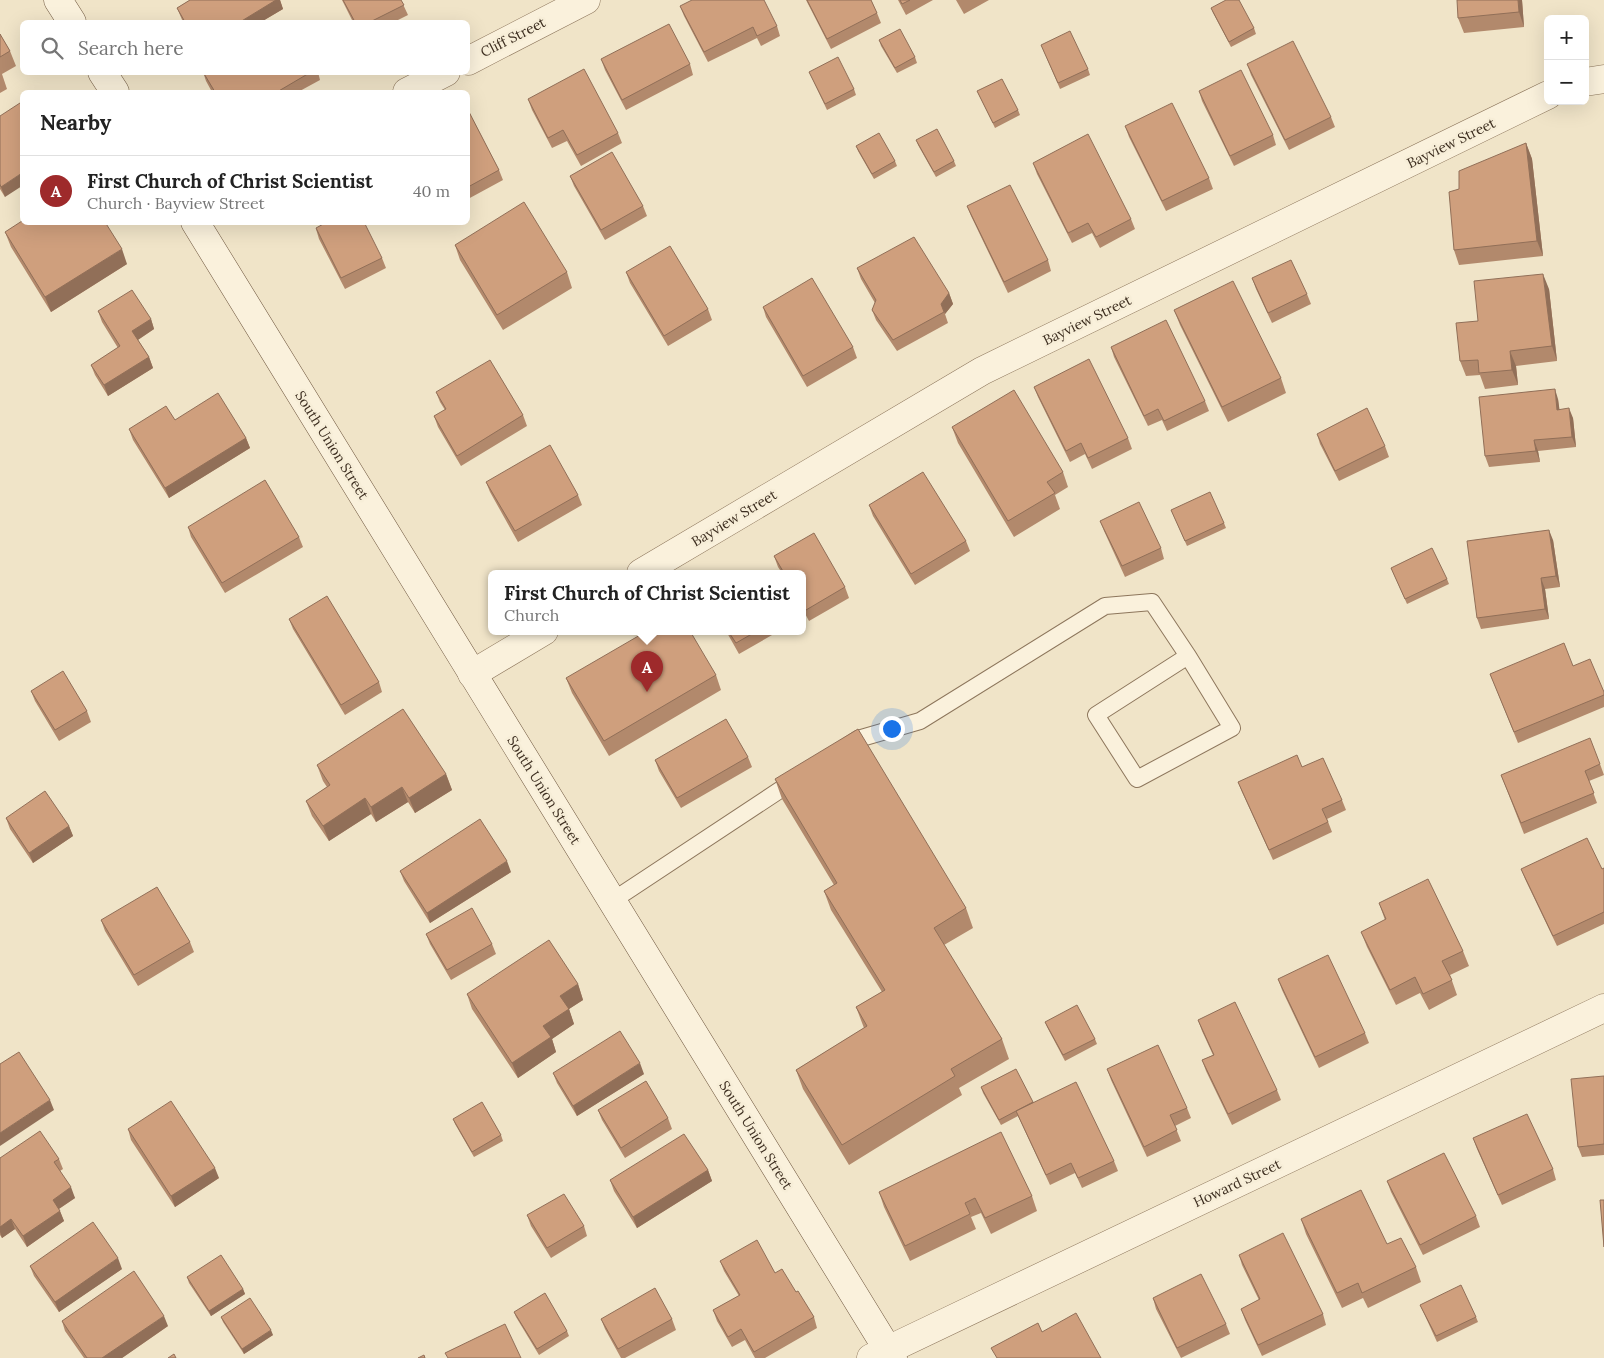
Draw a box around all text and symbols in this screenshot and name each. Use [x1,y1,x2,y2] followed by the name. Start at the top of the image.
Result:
[477,13,549,61] street label: Cliff Street
[1544,15,1589,105] map controls
[1544,15,1589,60] button: +
[20,20,470,75] search box
[38,34,66,62] icon: search
[78,36,184,60] text: Search here
[1544,60,1589,105] button: −
[40,109,111,136] text: Nearby
[1404,114,1499,172] street label: Bayview Street
[87,169,373,193] text: First Church of Christ Scientist
[51,181,61,201] text: A
[413,181,450,201] text: 40 m
[87,193,265,213] text: Church · Bayview Street
[1040,291,1135,349] street label: Bayview Street
[291,387,373,503] street label: South Union Street
[688,485,780,551] street label: Bayview Street
[488,570,806,635] popup
[504,581,790,605] text: First Church of Christ Scientist
[504,605,559,625] text: Church
[631,651,663,692] pin: A
[879,716,905,742] your location
[503,732,585,848] street label: South Union Street
[715,1077,797,1193] street label: South Union Street
[1190,1155,1284,1211] street label: Howard Street

